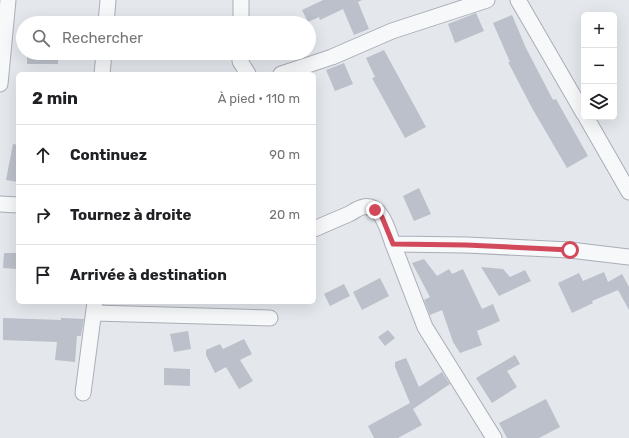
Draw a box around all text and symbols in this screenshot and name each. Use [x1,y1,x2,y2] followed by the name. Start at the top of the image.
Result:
[581,12,617,120] map controls
[581,12,617,48] button: +
[16,16,316,60] search box
[30,27,52,49] icon: search
[62,29,143,47] text: Rechercher
[581,48,617,84] button: −
[581,84,617,120] button: layers
[32,88,78,108] text: 2 min
[218,91,300,106] text: À pied · 110 m
[32,144,54,166] icon: ahead
[70,146,147,164] text: Continuez
[269,147,300,162] text: 90 m
[366,201,384,219] route end
[32,204,54,226] icon: right
[70,206,191,224] text: Tournez à droite
[269,207,300,222] text: 20 m
[561,241,579,259] route start
[32,264,54,286] icon: arrive
[70,266,227,284] text: Arrivée à destination

